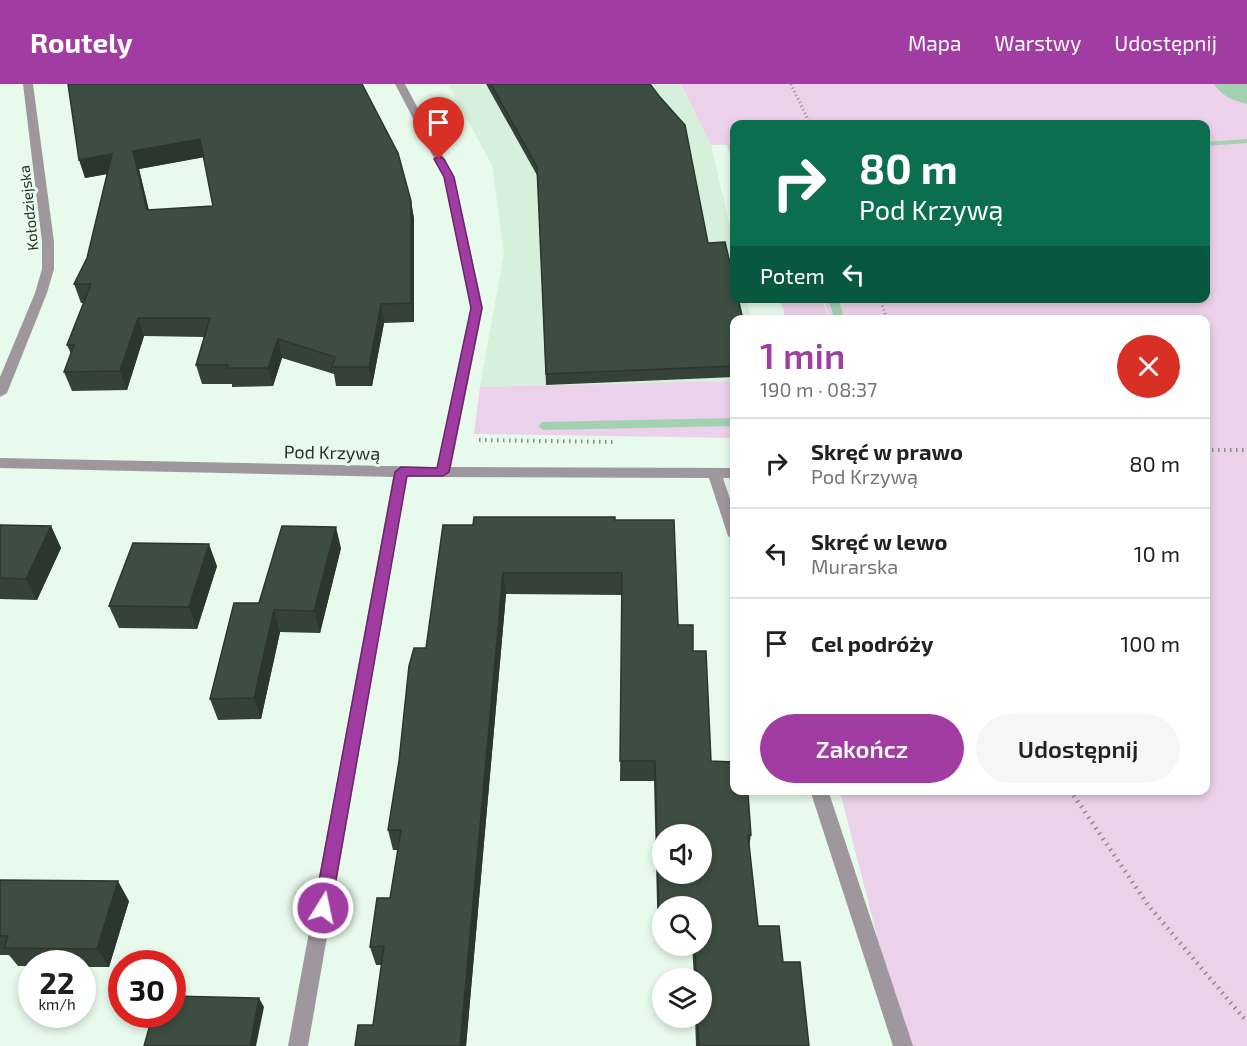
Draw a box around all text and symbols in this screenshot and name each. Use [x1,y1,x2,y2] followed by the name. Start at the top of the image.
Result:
[30,25,133,59] text: Routely
[908,30,962,55] text: Mapa
[995,30,1081,55] text: Warstwy
[1114,30,1217,55] text: Udostępnij
[413,97,464,159] pin
[422,106,455,139] icon: arrive
[859,142,958,192] text: 80 m
[760,144,838,222] icon: right
[15,164,42,252] street label: Kołodziejska
[859,193,1003,225] text: Pod Krzywą
[837,258,870,291] icon: left
[760,262,825,288] text: Potem
[760,333,845,376] text: 1 min
[1117,335,1180,398] button: close
[760,377,877,401] text: 190 m · 08:37
[811,438,963,464] text: Skręć w prawo
[284,440,380,464] street label: Pod Krzywą
[760,447,793,480] icon: right
[1129,450,1180,476] text: 80 m
[811,464,918,488] text: Pod Krzywą
[811,528,948,554] text: Skręć w lewo
[760,537,793,570] icon: left
[1134,540,1180,566] text: 10 m
[811,554,898,578] text: Murarska
[760,627,793,660] icon: arrive
[811,630,933,656] text: Cel podróży
[1121,630,1180,656] text: 100 m
[760,714,964,783] button: Zakończ
[976,714,1180,783] button: Udostępnij
[652,824,712,1028] map controls
[652,824,712,884] button: sound
[291,876,355,940] position arrow
[652,896,712,956] button: search
[108,950,186,1028] speed limit sign: 30
[40,964,74,1000] text: 22
[652,968,712,1028] button: layers
[38,995,76,1013] text: km/h

